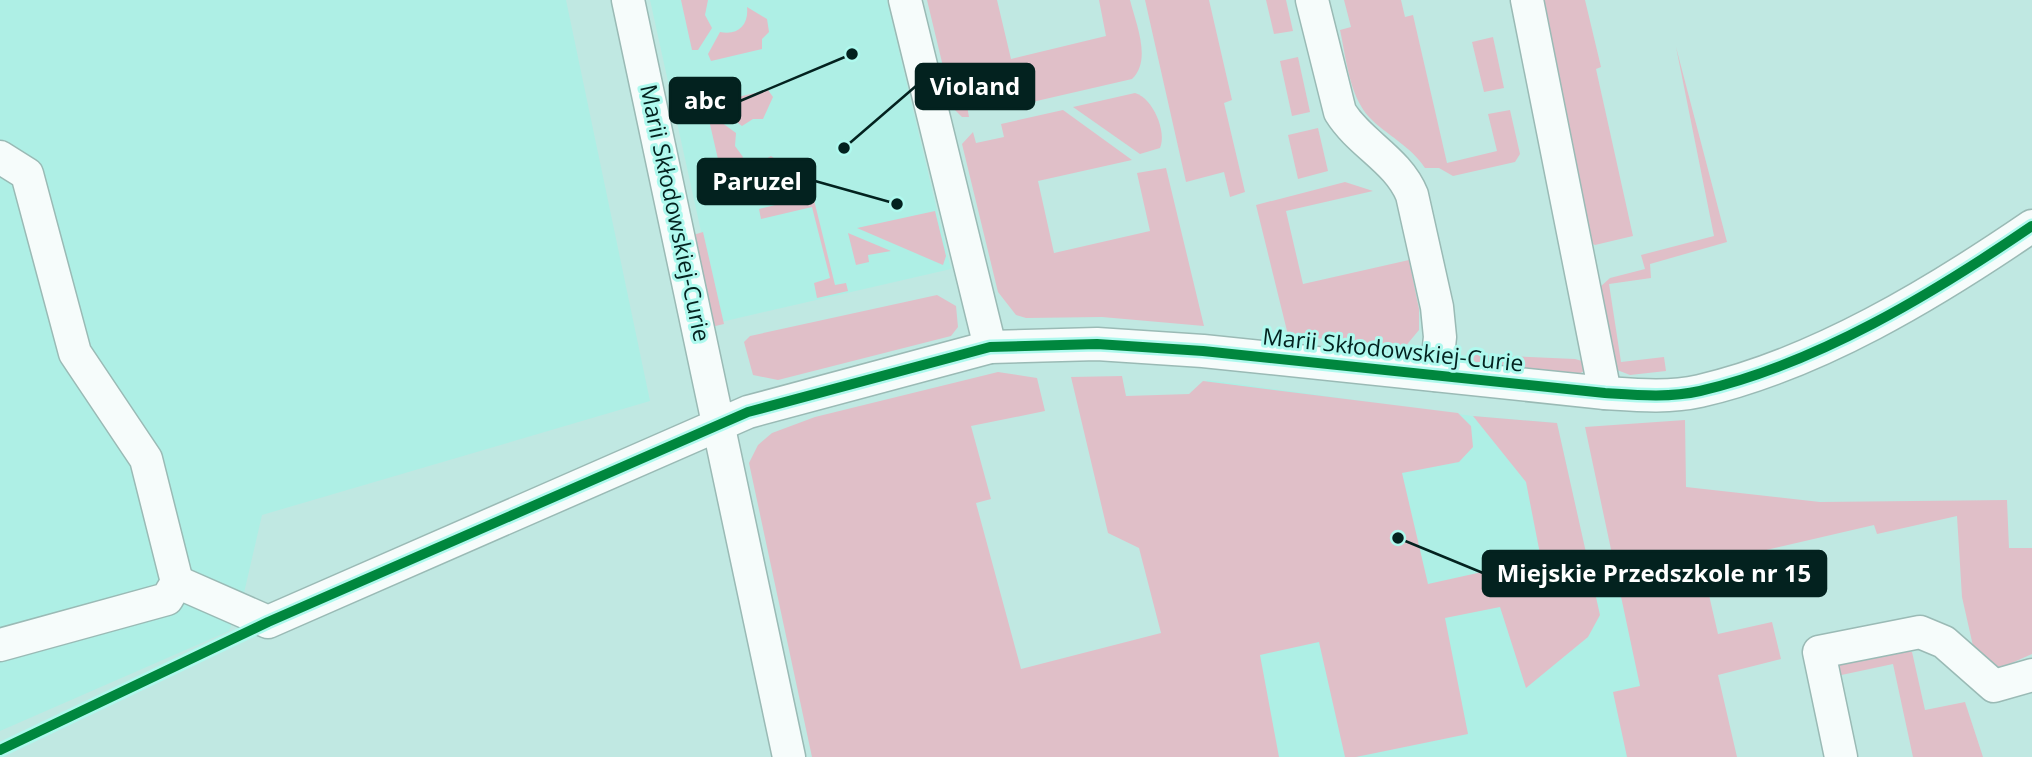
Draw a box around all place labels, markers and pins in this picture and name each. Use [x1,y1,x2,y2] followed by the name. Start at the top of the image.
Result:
[916,64,1034,109] callout: Violand
[670,78,740,123] callout: abc
[698,159,815,204] callout: Paruzel
[1483,551,1826,596] callout: Miejskie Przedszkole nr 15

